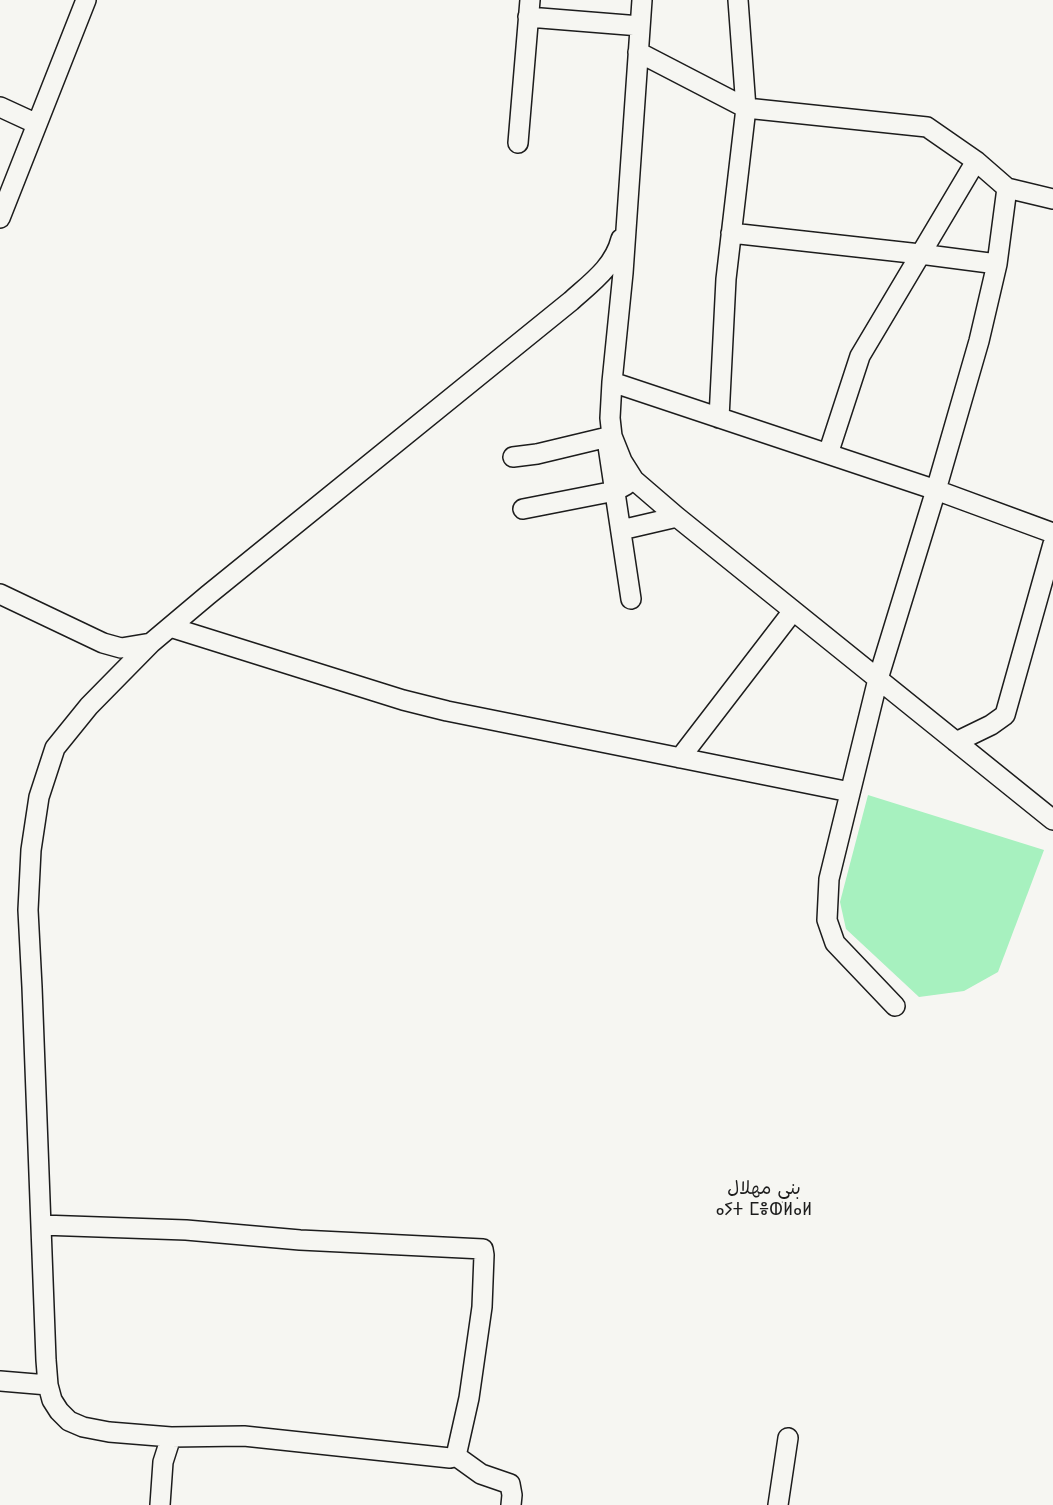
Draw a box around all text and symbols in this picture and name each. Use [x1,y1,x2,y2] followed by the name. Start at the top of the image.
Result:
[716,1178,812,1220] district label: بني مهلال ⴰⵢⵜ ⵎⴻⵀⵍⴰⵍ

